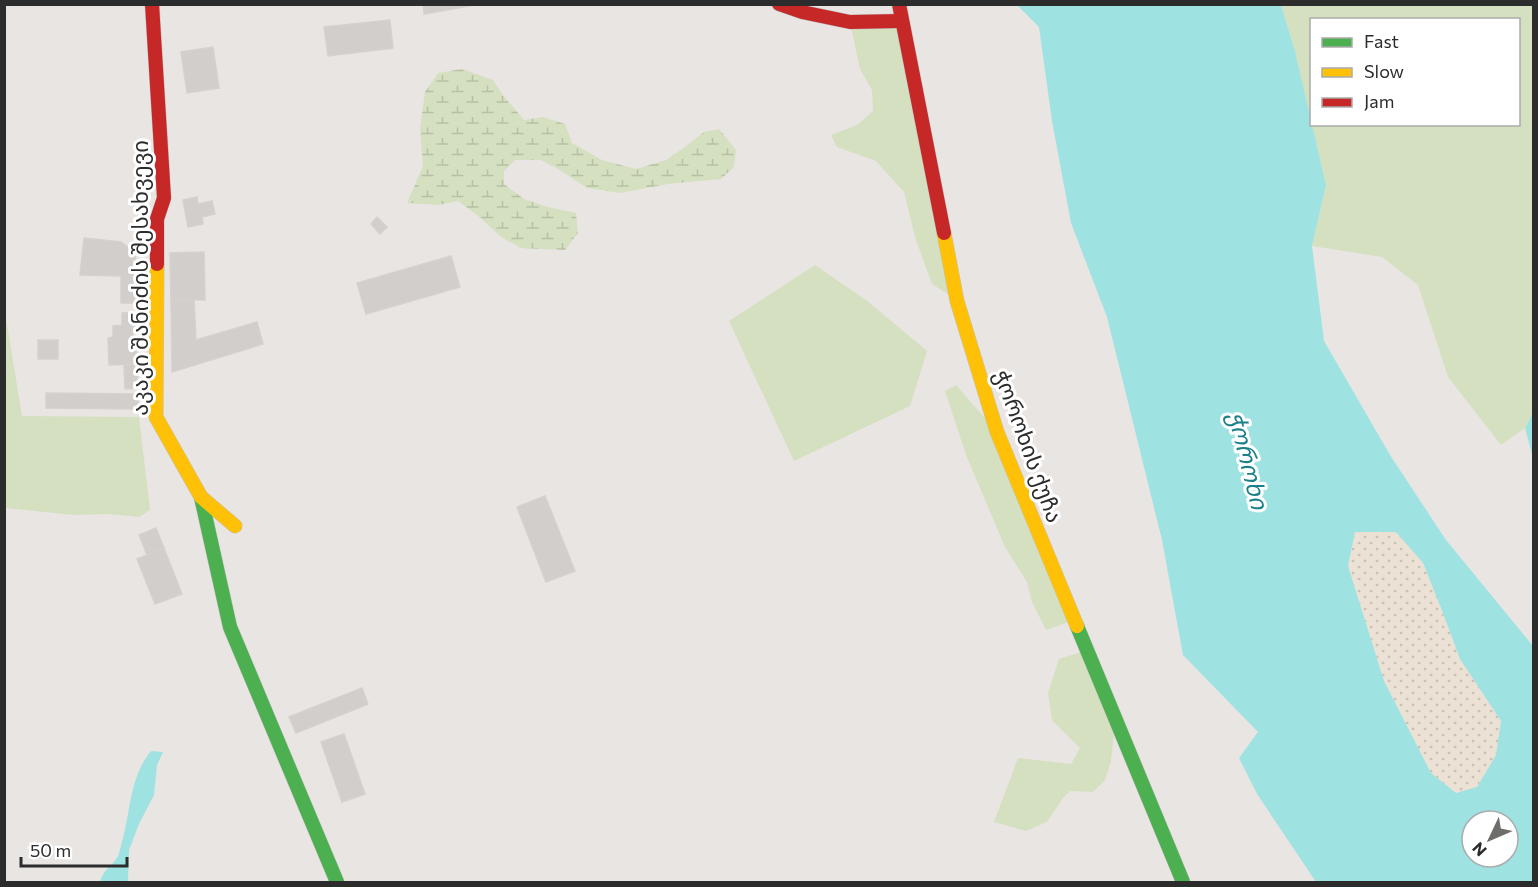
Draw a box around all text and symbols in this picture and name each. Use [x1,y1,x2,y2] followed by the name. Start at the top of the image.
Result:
[1310,18,1520,126] legend
[1364,30,1399,52] text: Fast
[1364,60,1404,82] text: Slow
[1364,90,1394,112] text: Jam
[126,140,153,416] street label: აკაკი შანიძის შესახვევი
[989,366,1069,526] street label: ჭოროხის ქუჩა
[1222,408,1275,513] water label: ჭოროხი
[1460,809,1520,869] north arrow
[21,830,128,868] scale bar
[30,839,71,861] text: 50 m
[1468,839,1490,861] text: N

